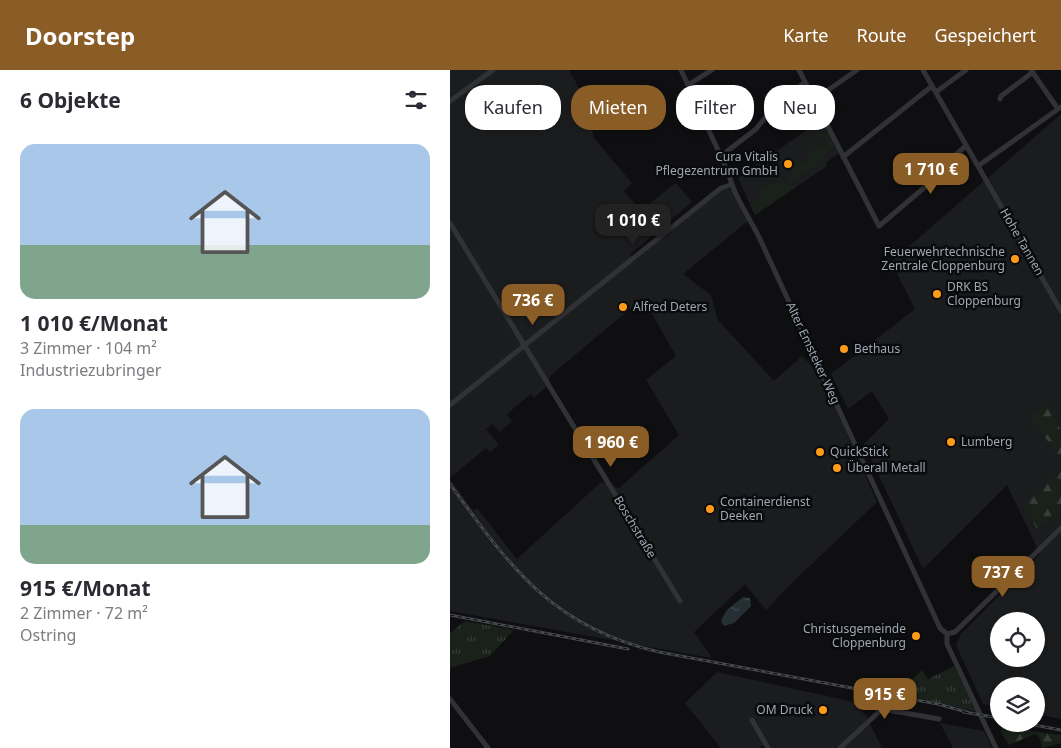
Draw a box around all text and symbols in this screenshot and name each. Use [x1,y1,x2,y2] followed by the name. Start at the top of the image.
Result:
[25,19,135,52] text: Doorstep
[783,23,829,47] text: Karte
[857,23,906,47] text: Route
[934,23,1036,47] text: Gespeichert
[465,85,561,130] chip: Kaufen
[571,85,666,130] chip: Mieten
[676,85,754,130] chip: Filter
[764,85,835,130] chip: Neu
[20,86,121,114] text: 6 Objekte
[402,86,430,114] icon: filters
[656,148,778,179] place label: Cura Vitalis Pflegezentrum GmbH
[885,152,977,195] pin: 1 710 €
[782,158,794,170] marker: Cura Vitalis Pflegezentrum GmbH
[904,158,958,180] text: 1 710 €
[180,177,270,267] icon: home
[587,204,679,246] pin: 1 010 €
[996,205,1049,278] street label: Hohe Tannen
[606,209,660,231] text: 1 010 €
[881,243,1005,274] place label: Feuerwehrtechnische Zentrale Cloppenburg
[1009,253,1021,265] marker: Feuerwehrtechnische Zentrale Cloppenburg
[947,278,1021,309] place label: DRK BS Cloppenburg
[498,284,568,326] pin: 736 €
[931,288,943,300] marker: DRK BS Cloppenburg
[513,289,553,311] text: 736 €
[633,298,707,315] place label: Alfred Deters
[782,299,845,407] street label: Alter Emsteker Weg
[617,301,629,313] marker: Alfred Deters
[20,309,168,337] text: 1 010 €/Monat
[20,337,157,359] text: 3 Zimmer · 104 m²
[854,340,900,357] place label: Bethaus
[838,343,850,355] marker: Bethaus
[20,359,161,381] text: Industriezubringer
[565,426,657,468] pin: 1 960 €
[584,431,638,453] text: 1 960 €
[961,433,1012,450] place label: Lumberg
[945,436,957,448] marker: Lumberg
[180,442,270,532] icon: home
[830,443,889,460] place label: QuickStick
[814,446,826,458] marker: QuickStick
[847,459,926,476] place label: Überall Metall
[831,462,843,474] marker: Überall Metall
[610,492,661,561] street label: Boschstraße
[720,493,811,524] place label: Containerdienst Deeken
[704,503,716,515] marker: Containerdienst Deeken
[968,556,1038,598] pin: 737 €
[983,561,1023,583] text: 737 €
[20,574,151,602] text: 915 €/Monat
[20,602,148,624] text: 2 Zimmer · 72 m²
[990,612,1045,732] map controls
[990,612,1045,667] button: locate
[803,620,906,651] place label: Christusgemeinde Cloppenburg
[20,624,76,646] text: Ostring
[910,630,922,642] marker: Christusgemeinde Cloppenburg
[990,677,1045,732] button: layers
[850,678,920,720] pin: 915 €
[865,683,905,705] text: 915 €
[756,701,814,718] place label: OM Druck
[817,704,829,716] marker: OM Druck

